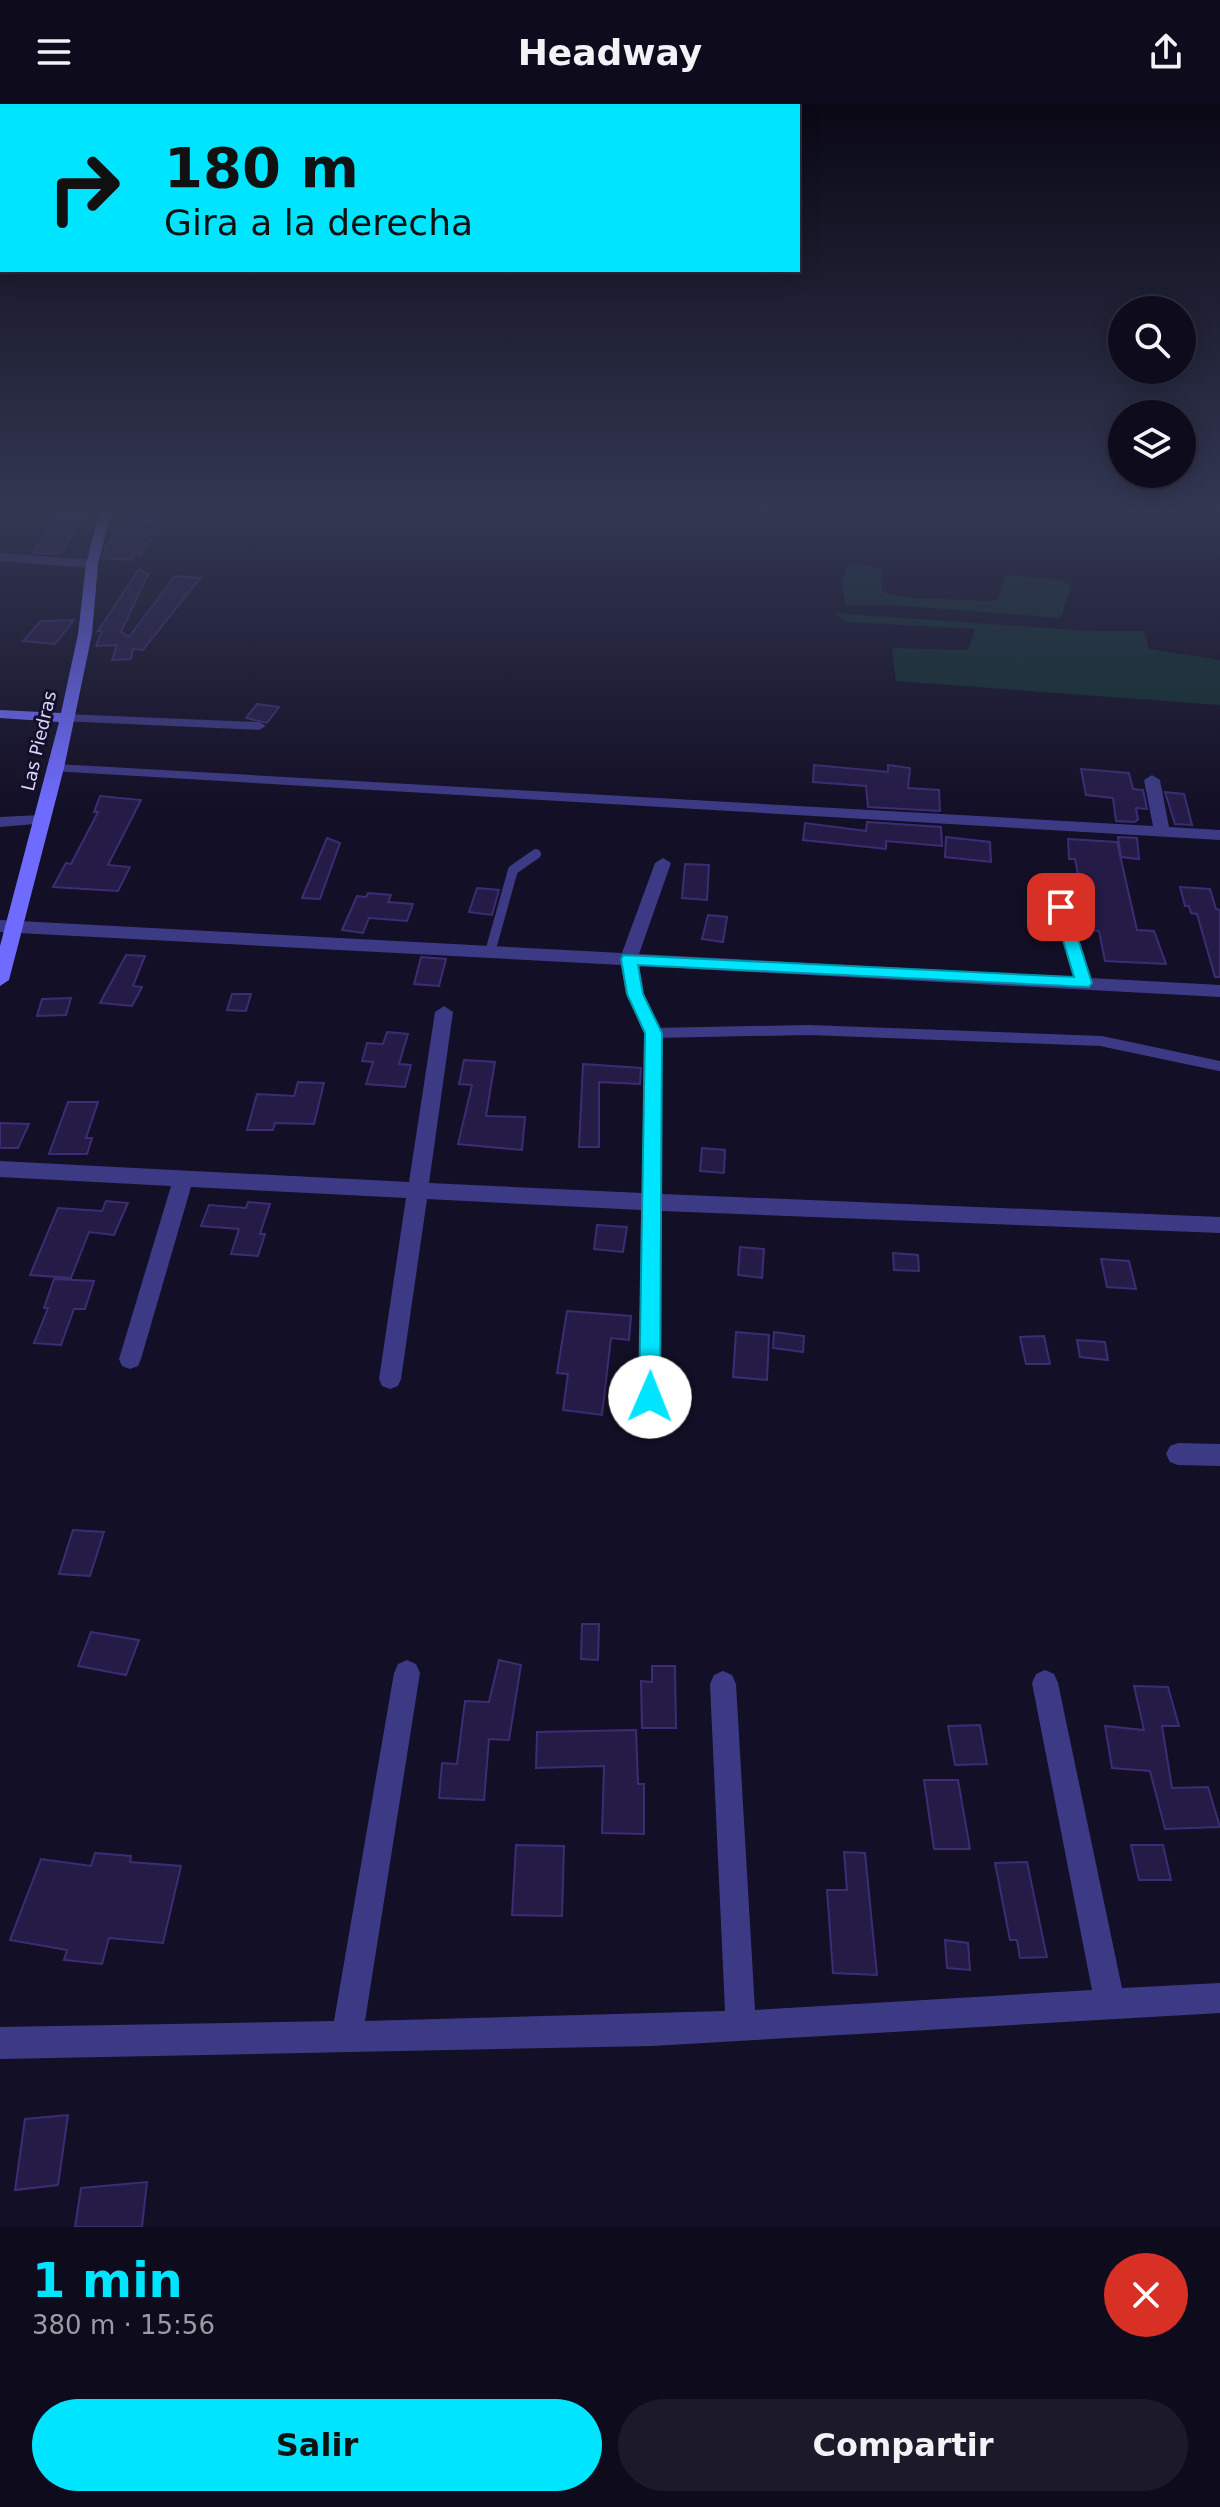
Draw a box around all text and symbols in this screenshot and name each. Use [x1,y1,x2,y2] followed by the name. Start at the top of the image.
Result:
[32,30,76,74] icon: menu
[1144,30,1188,74] icon: share
[518,32,702,73] text: Headway
[164,135,359,200] text: 180 m
[32,136,136,240] icon: right
[164,202,473,243] text: Gira a la derecha
[1108,296,1196,488] map controls
[1108,296,1196,384] button: search
[1108,400,1196,488] button: layers
[17,689,60,793] street label: Las Piedras
[1027,873,1095,941] pin
[1039,885,1083,929] icon: arrive
[608,1355,692,1439] position arrow
[32,2252,183,2308] text: 1 min
[1104,2253,1188,2337] button: close
[32,2310,215,2340] text: 380 m · 15:56
[32,2399,602,2491] button: Salir
[618,2399,1188,2491] button: Compartir

